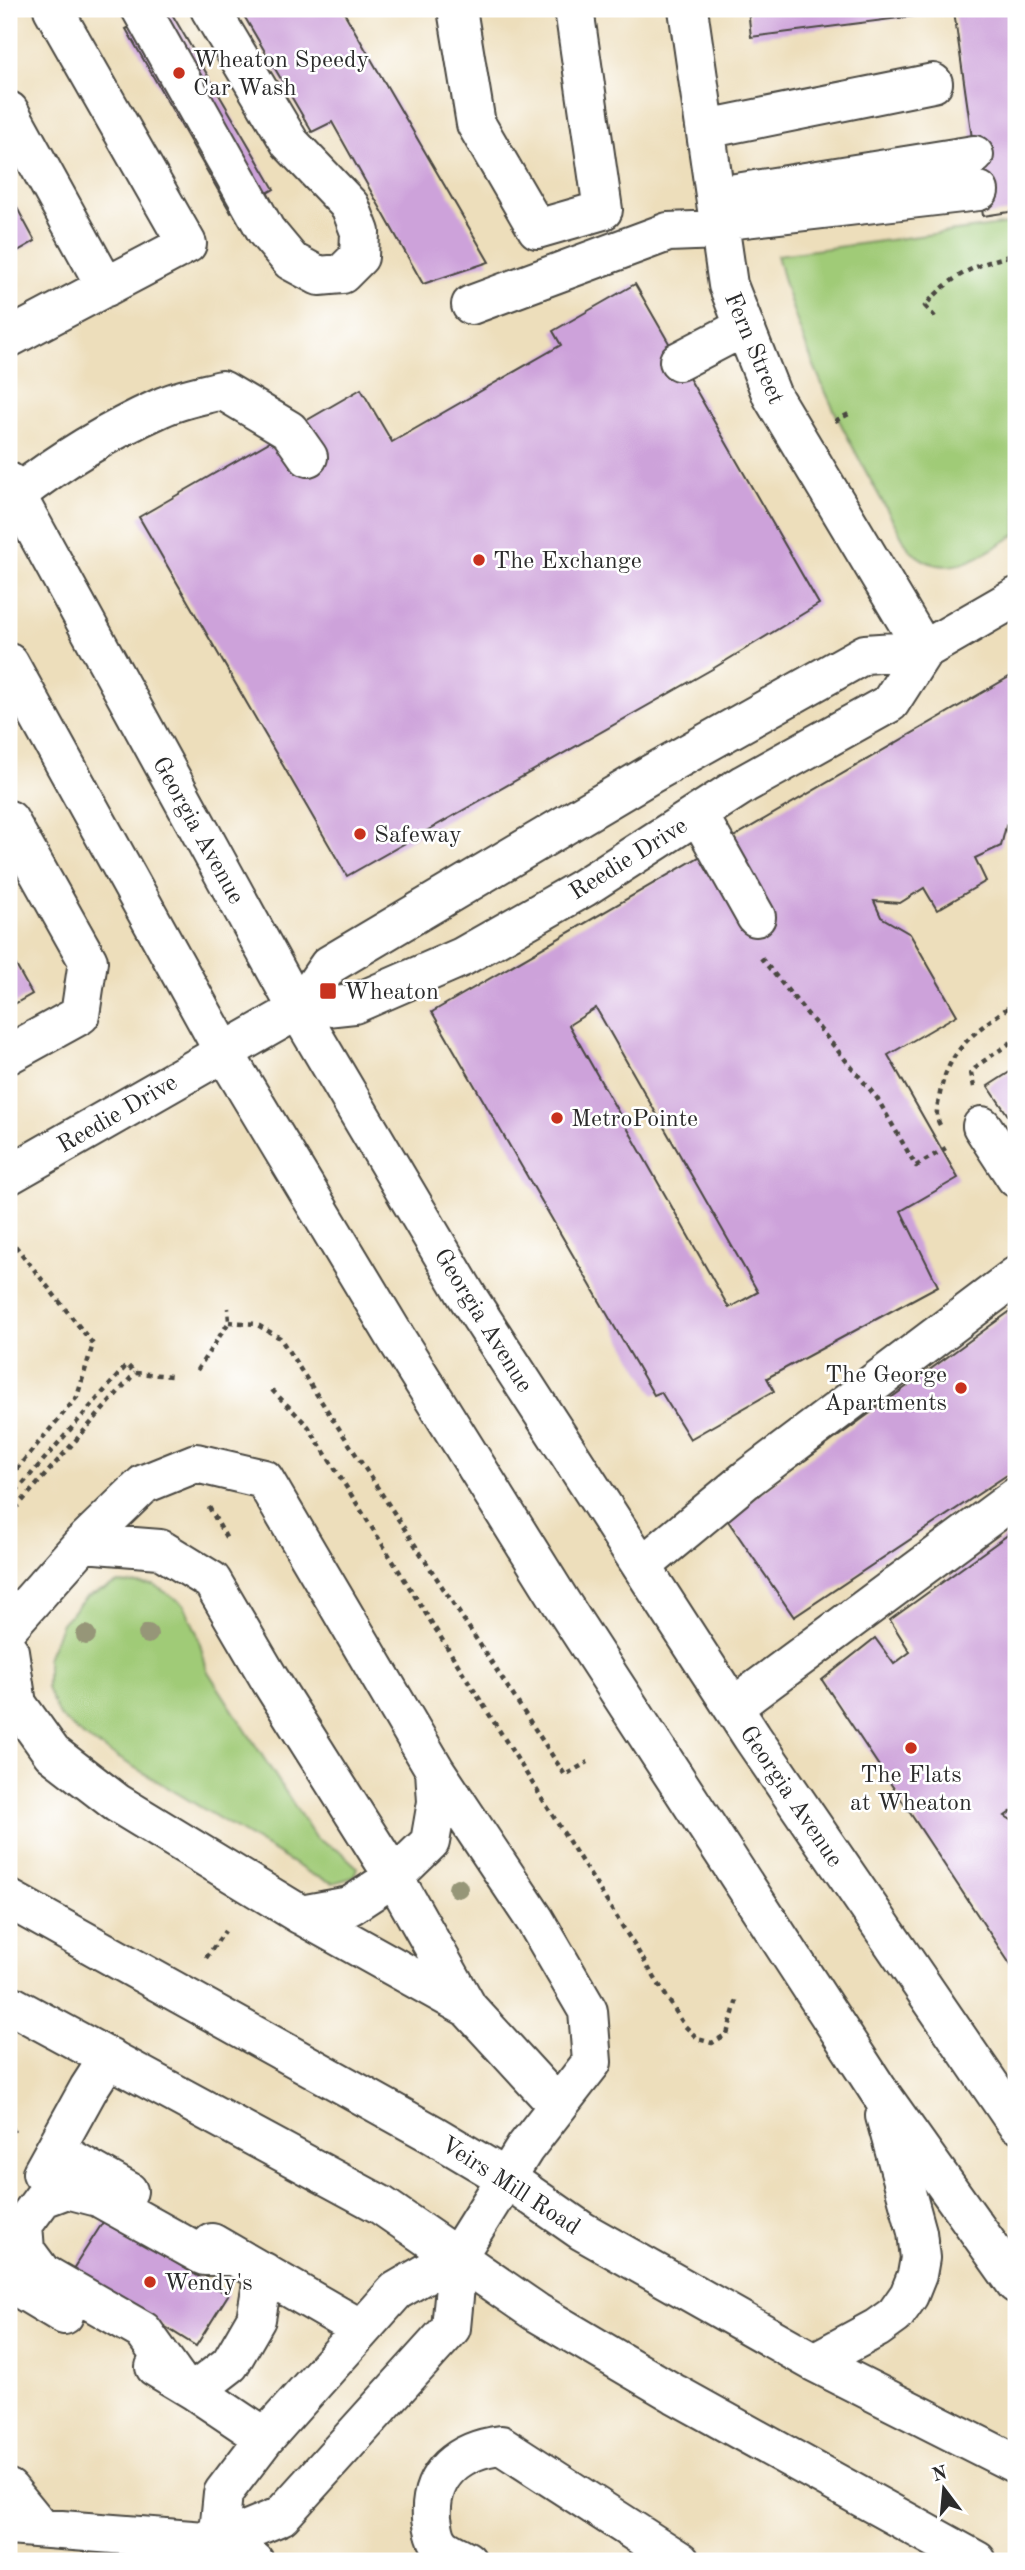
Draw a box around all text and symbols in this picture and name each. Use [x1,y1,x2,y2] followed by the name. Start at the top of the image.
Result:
[193,49,369,101] place label: Wheaton Speedy Car Wash
[171,65,187,81] marker: Wheaton Speedy Car Wash
[719,289,787,408] street label: Fern Street
[493,550,642,574] place label: The Exchange
[471,552,487,568] marker: The Exchange
[147,753,248,909] street label: Georgia Avenue
[566,814,692,905] street label: Reedie Drive
[374,824,462,848] place label: Safeway
[352,826,368,842] marker: Safeway
[318,981,338,1001] marker: Wheaton
[344,981,439,1005] place label: Wheaton
[54,1071,182,1159] street label: Reedie Drive
[571,1108,698,1132] place label: MetroPointe
[549,1110,565,1126] marker: MetroPointe
[429,1245,536,1397] street label: Georgia Avenue
[824,1364,947,1416] place label: The George Apartments
[953,1380,969,1396] marker: The George Apartments
[734,1722,846,1872] street label: Georgia Avenue
[903,1740,919,1756] marker: The Flats at Wheaton
[850,1764,972,1816] place label: The Flats at Wheaton
[436,2133,584,2240] street label: Veirs Mill Road
[164,2272,253,2296] place label: Wendy's
[142,2274,158,2290] marker: Wendy's
[909,2454,979,2524] north arrow
[930,2464,950,2486] text: N

